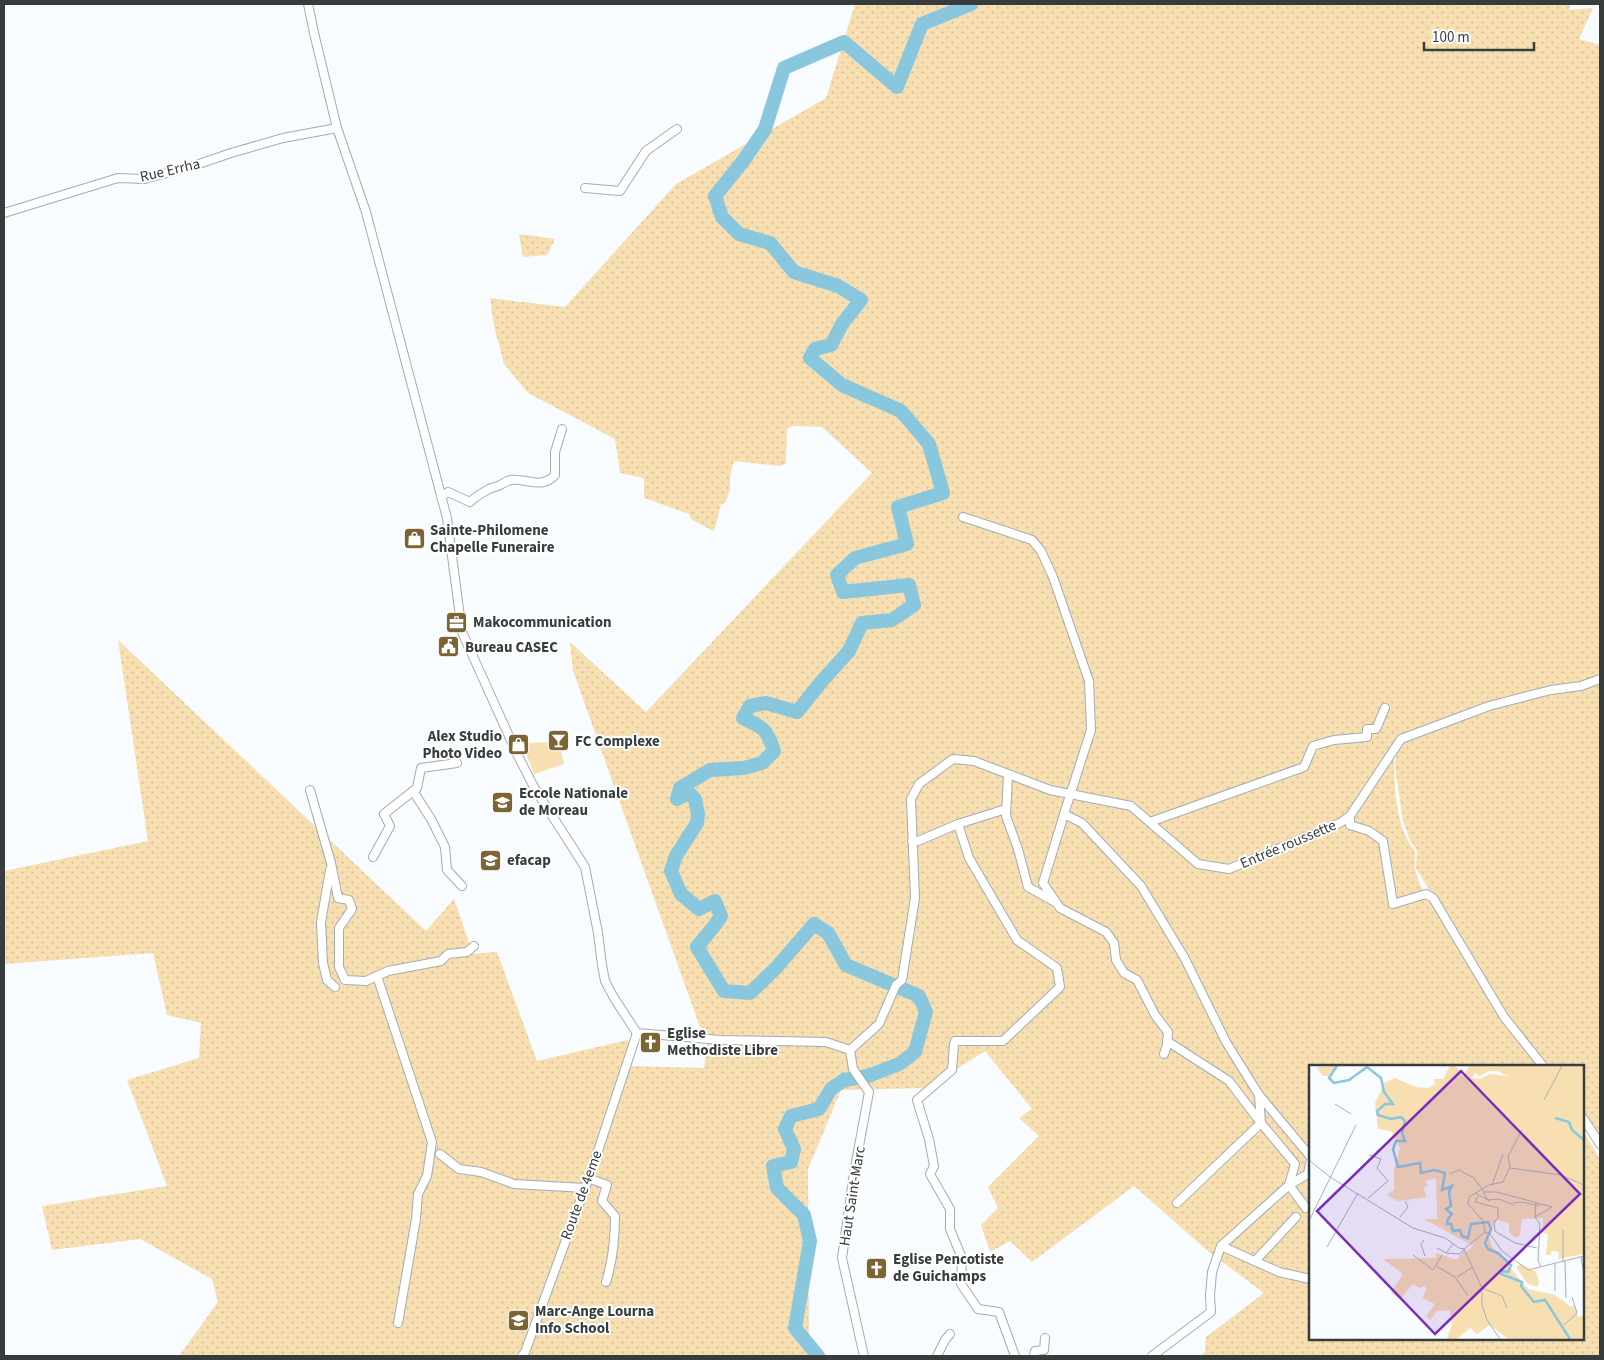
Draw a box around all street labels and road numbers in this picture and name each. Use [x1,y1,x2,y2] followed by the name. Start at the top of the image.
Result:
[138,153,202,188] street label: Rue Errha
[1237,815,1339,874] street label: Entrée roussette
[834,1145,871,1247] street label: Haut Saint-Marc
[556,1148,607,1243] street label: Route de 4eme

